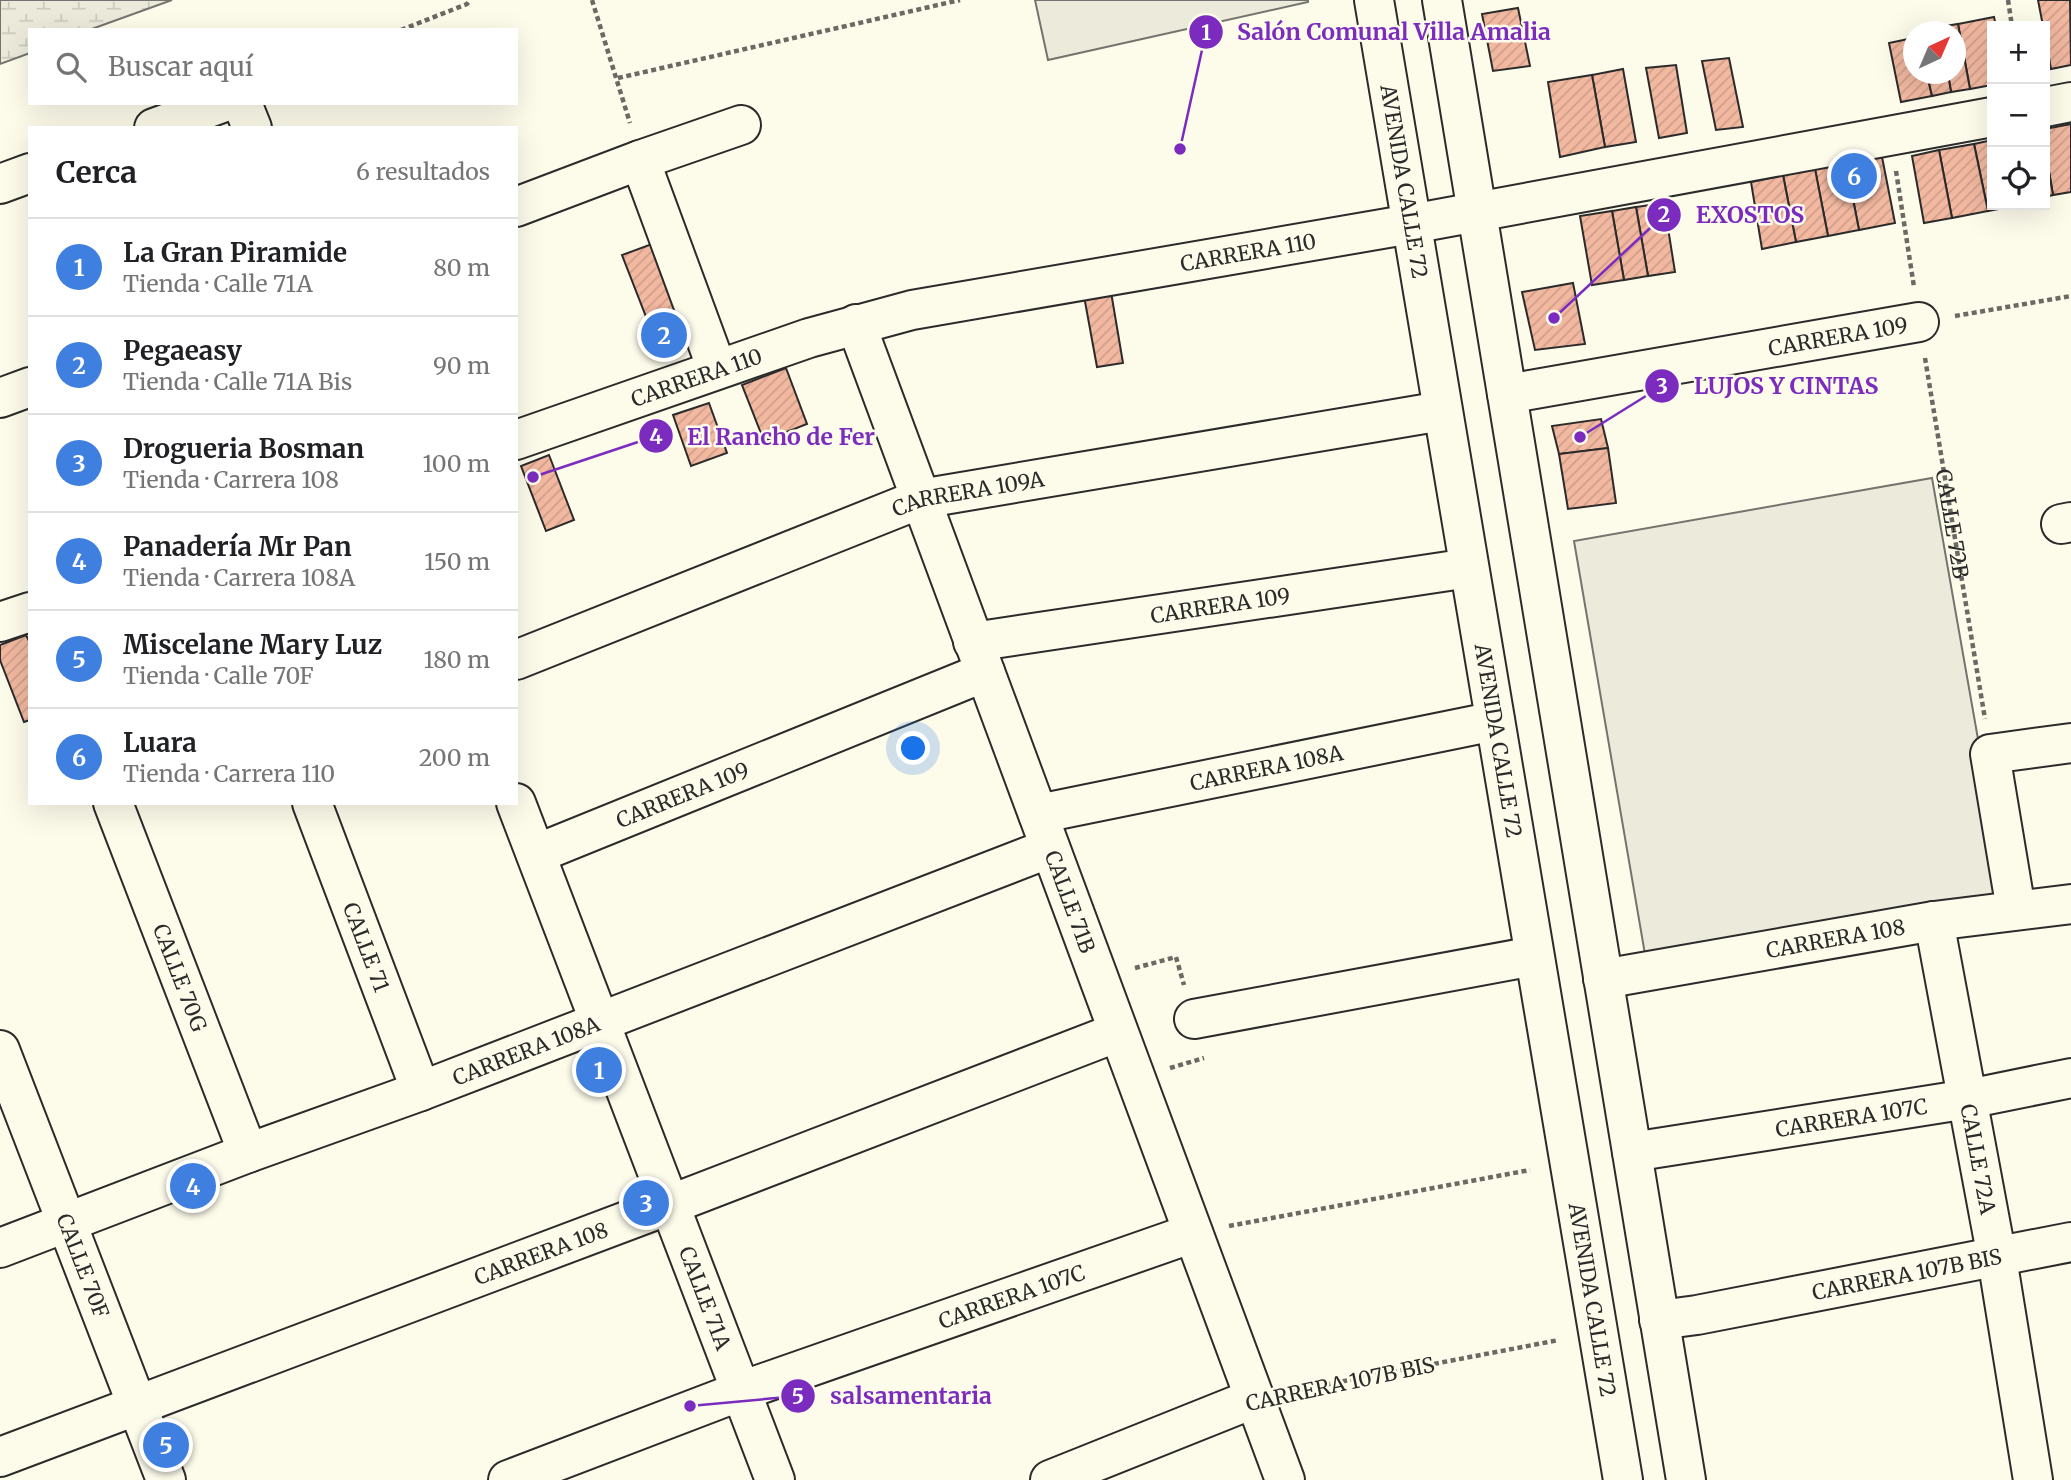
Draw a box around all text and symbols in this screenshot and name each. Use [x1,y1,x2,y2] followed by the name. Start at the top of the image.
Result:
[1188,10,1565,54] callout: Salón Comunal Villa Amalia
[1237,17,1551,46] text: Salón Comunal Villa Amalia
[1201,19,1211,46] text: 1
[1903,21,1966,84] north arrow
[1987,21,2050,210] map controls
[1987,21,2050,84] button: +
[28,28,518,105] search box
[52,48,90,86] icon: search
[108,50,253,83] text: Buscar aquí
[1375,81,1434,281] street label: AVENIDA CALLE 72
[1987,84,2050,147] button: −
[1987,147,2050,210] button: locate
[1831,150,1877,202] pin: 6
[56,153,137,191] text: Cerca
[356,157,490,186] text: 6 resultados
[1647,193,1818,237] callout: EXOSTOS
[1696,200,1804,229] text: EXOSTOS
[1658,201,1670,228] text: 2
[1178,227,1318,277] street label: CARRERA 110
[123,236,347,269] text: La Gran Piramide
[74,253,84,282] text: 1
[433,253,490,282] text: 80 m
[123,269,313,298] text: Tienda · Calle 71A
[641,309,687,361] pin: 2
[1766,311,1910,362] street label: CARRERA 109
[123,334,242,367] text: Pegaeasy
[627,342,766,413] street label: CARRERA 110
[72,351,86,380] text: 2
[433,351,490,380] text: 90 m
[1645,364,1892,408] callout: LUJOS Y CINTAS
[123,367,352,396] text: Tienda · Calle 71A Bis
[1694,371,1878,400] text: LUJOS Y CINTAS
[1656,373,1668,400] text: 3
[638,414,889,458] callout: El Rancho de Fer
[687,422,875,451] text: El Rancho de Fer
[649,423,663,450] text: 4
[123,432,364,465] text: Drogueria Bosman
[72,449,86,478] text: 3
[422,449,490,478] text: 100 m
[123,465,339,494] text: Tienda · Carrera 108
[888,465,1046,522] street label: CARRERA 109A
[1930,467,1975,580] street label: CALLE 72B
[123,530,352,563] text: Panadería Mr Pan
[72,547,86,576] text: 4
[424,547,490,576] text: 150 m
[123,563,355,592] text: Tienda · Carrera 108A
[1149,581,1292,629] street label: CARRERA 109
[123,628,382,661] text: Miscelane Mary Luz
[1469,641,1528,840] street label: AVENIDA CALLE 72
[72,645,86,674] text: 5
[424,645,490,674] text: 180 m
[123,661,314,690] text: Tienda · Calle 70F
[123,726,197,759] text: Luara
[896,731,930,765] your location
[1187,739,1345,796] street label: CARRERA 108A
[72,743,86,772] text: 6
[419,743,490,772] text: 200 m
[612,756,753,834] street label: CARRERA 109
[123,759,335,788] text: Tienda · Carrera 110
[1039,846,1102,957] street label: CALLE 71B
[337,898,396,996] street label: CALLE 71
[1764,913,1907,964] street label: CARRERA 108
[147,920,213,1035] street label: CALLE 70G
[449,1010,603,1090] street label: CARRERA 108A
[576,1044,622,1096] pin: 1
[1773,1092,1929,1143] street label: CARRERA 107C
[1955,1102,2002,1216] street label: CALLE 72A
[170,1160,216,1212] pin: 4
[623,1177,669,1229] pin: 3
[1563,1200,1622,1399] street label: AVENIDA CALLE 72
[51,1209,116,1322] street label: CALLE 70F
[470,1216,612,1291] street label: CARRERA 108
[673,1242,737,1354] street label: CALLE 71A
[1810,1242,2004,1306] street label: CARRERA 107B BIS
[935,1258,1088,1334] street label: CARRERA 107C
[1243,1351,1437,1417] street label: CARRERA 107B BIS
[781,1374,1005,1418] callout: salsamentaria
[830,1381,992,1410] text: salsamentaria
[792,1383,804,1410] text: 5
[143,1419,189,1471] pin: 5

